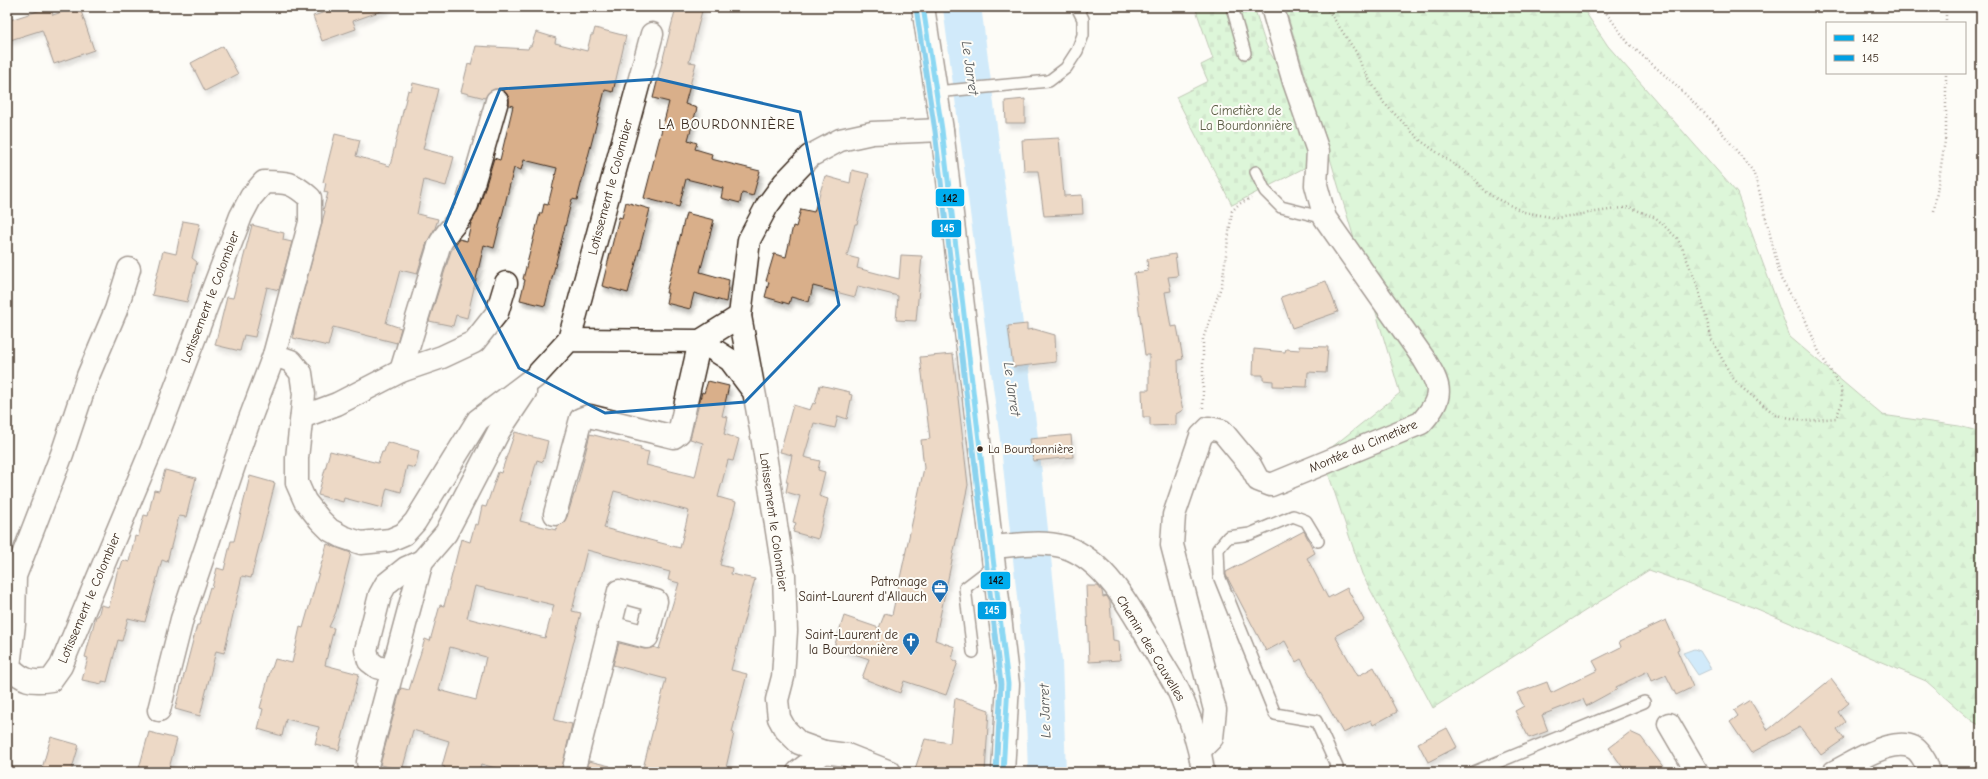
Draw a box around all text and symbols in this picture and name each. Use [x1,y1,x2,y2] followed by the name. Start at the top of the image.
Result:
[1826,22,1966,74] legend
[1862,31,1879,45] text: 142
[958,40,982,98] water label: Le Jarret
[1862,51,1879,65] text: 145
[1200,103,1293,133] park label: Cimetière de La Bourdonnière
[658,116,796,133] district label: LA BOURDONNIÈRE
[585,117,636,257] street label: Lotissement le Colombier
[935,188,965,207] line badge: 142
[943,192,958,205] text: 142
[931,219,962,238] line badge: 145
[939,222,955,235] text: 145
[178,228,242,365] street label: Lotissement le Colombier
[1000,361,1024,419] water label: Le Jarret
[1307,416,1420,476] street label: Montée du Cimetière
[988,442,1074,456] place label: La Bourdonnière
[975,444,985,454] marker: La Bourdonnière
[757,452,791,593] street label: Lotissement le Colombier
[55,530,124,665] street label: Lotissement le Colombier
[980,571,1011,590] line badge: 142
[798,574,927,604] place label: Patronage Saint-Laurent d'Allauch
[989,574,1004,587] text: 142
[930,578,950,603] office icon: Patronage Saint-Laurent d'Allauch
[1114,592,1188,704] street label: Chemin des Cauvelles
[977,601,1007,620] line badge: 145
[984,604,1000,617] text: 145
[805,627,898,657] place label: Saint-Laurent de la Bourdonnière
[901,631,921,656] church icon: Saint-Laurent de la Bourdonnière
[1036,682,1054,738] water label: Le Jarret

